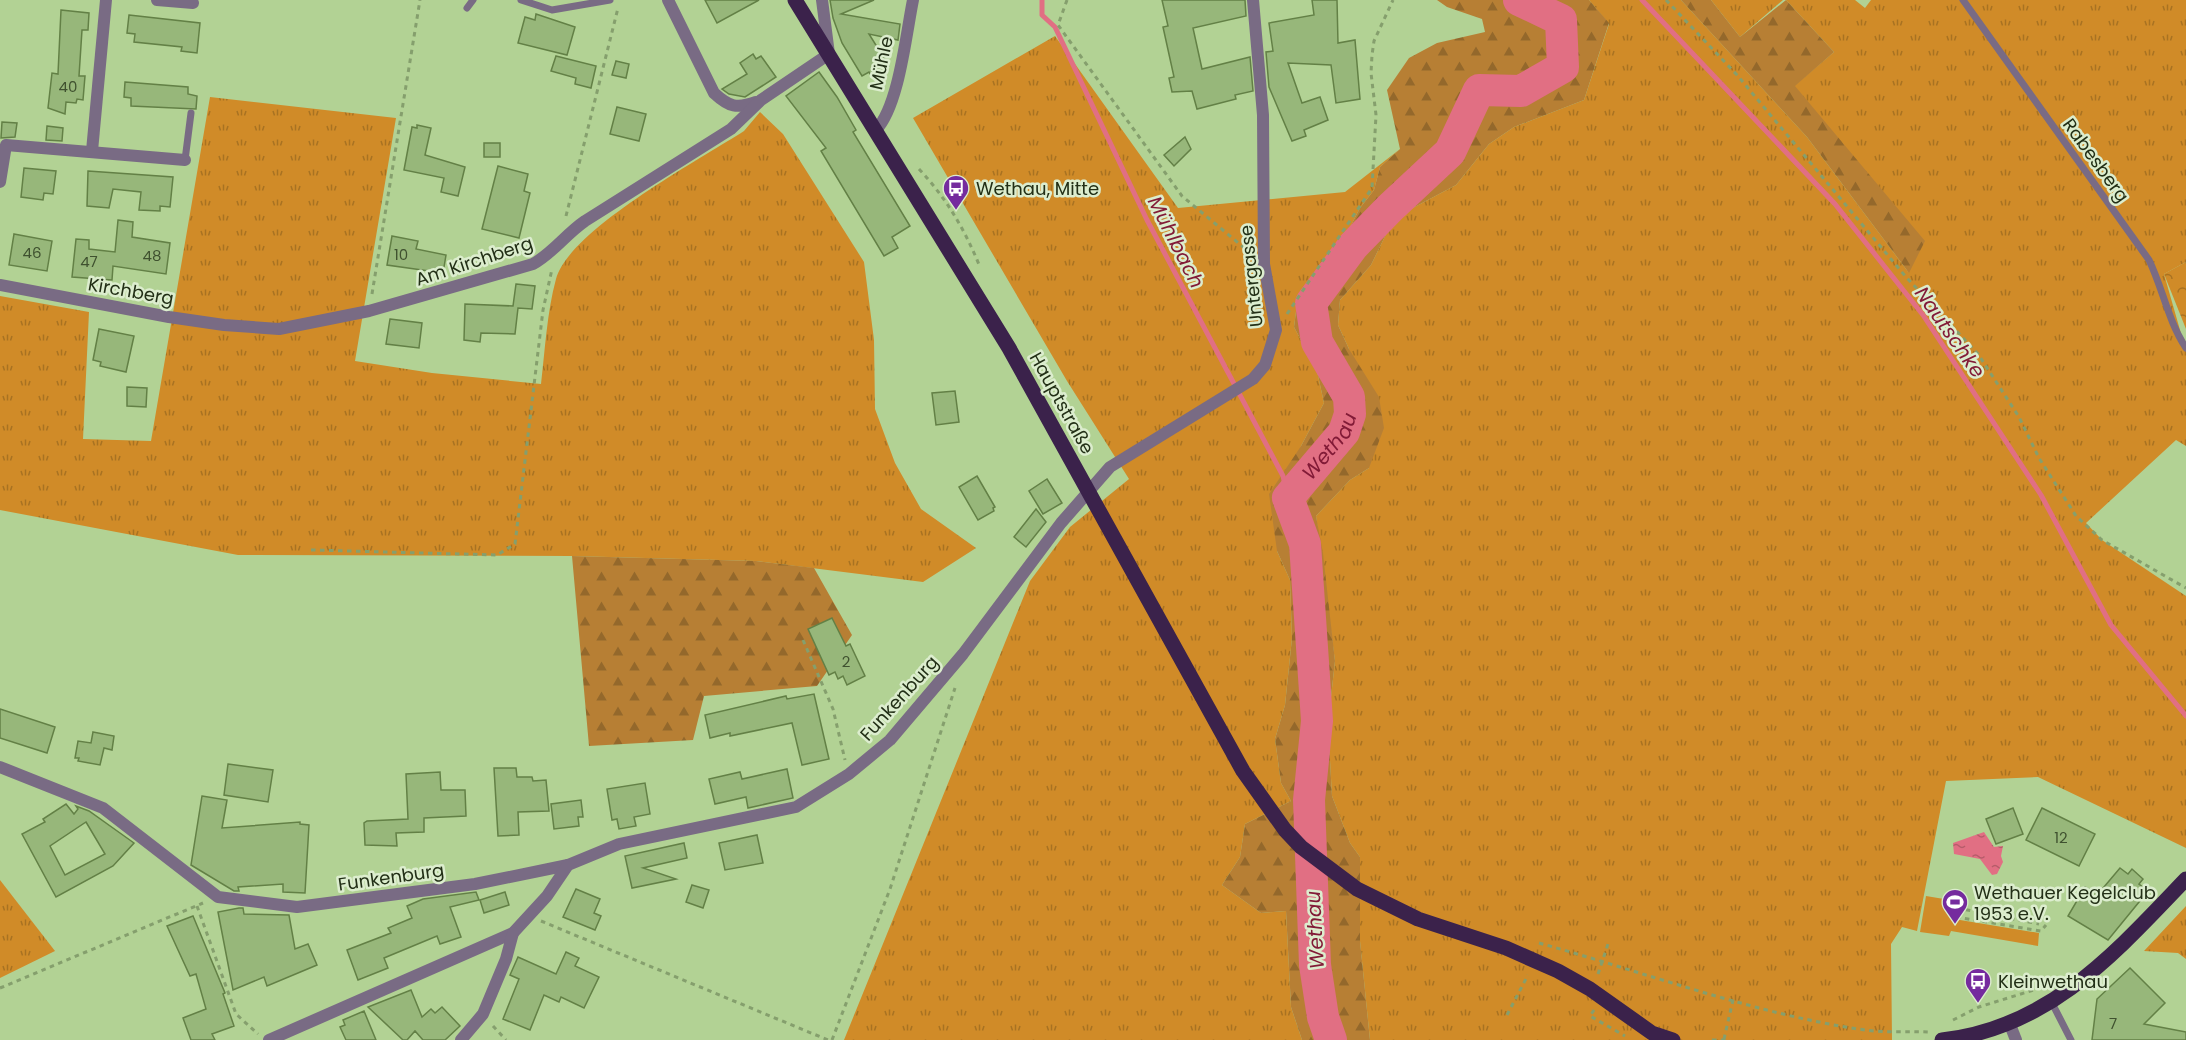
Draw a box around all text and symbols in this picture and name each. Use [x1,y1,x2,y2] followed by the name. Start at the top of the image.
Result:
[863,34,899,92] street label: Mühle
[59,76,77,97] house number: 40
[2057,113,2135,207] street label: Rabesberg
[941,173,971,211] bus stop icon: Wethau, Mitte
[976,176,1099,201] place label: Wethau, Mitte
[1141,191,1211,293] water label: Mühlbach
[1233,224,1269,328] street label: Untergasse
[412,230,536,292] street label: Am Kirchberg
[23,242,41,263] house number: 46
[394,244,408,265] house number: 10
[143,245,161,266] house number: 48
[80,251,98,272] house number: 47
[86,271,176,311] street label: Kirchberg
[1908,281,1992,383] water label: Nautschke
[1024,347,1100,459] street label: Hauptstraße
[1295,409,1364,486] water label: Wethau
[854,650,944,746] street label: Funkenburg
[842,651,850,672] house number: 2
[2054,827,2068,848] house number: 12
[336,857,446,897] street label: Funkenburg
[1974,880,2156,926] place label: Wethauer Kegelclub 1953 e.V.
[1940,887,1970,925] sports icon: Wethauer Kegelclub 1953 e.V.
[1299,890,1331,970] water label: Wethau
[1963,966,1993,1004] bus stop icon: Kleinwethau
[1998,969,2108,994] place label: Kleinwethau
[2109,1013,2117,1034] house number: 7

